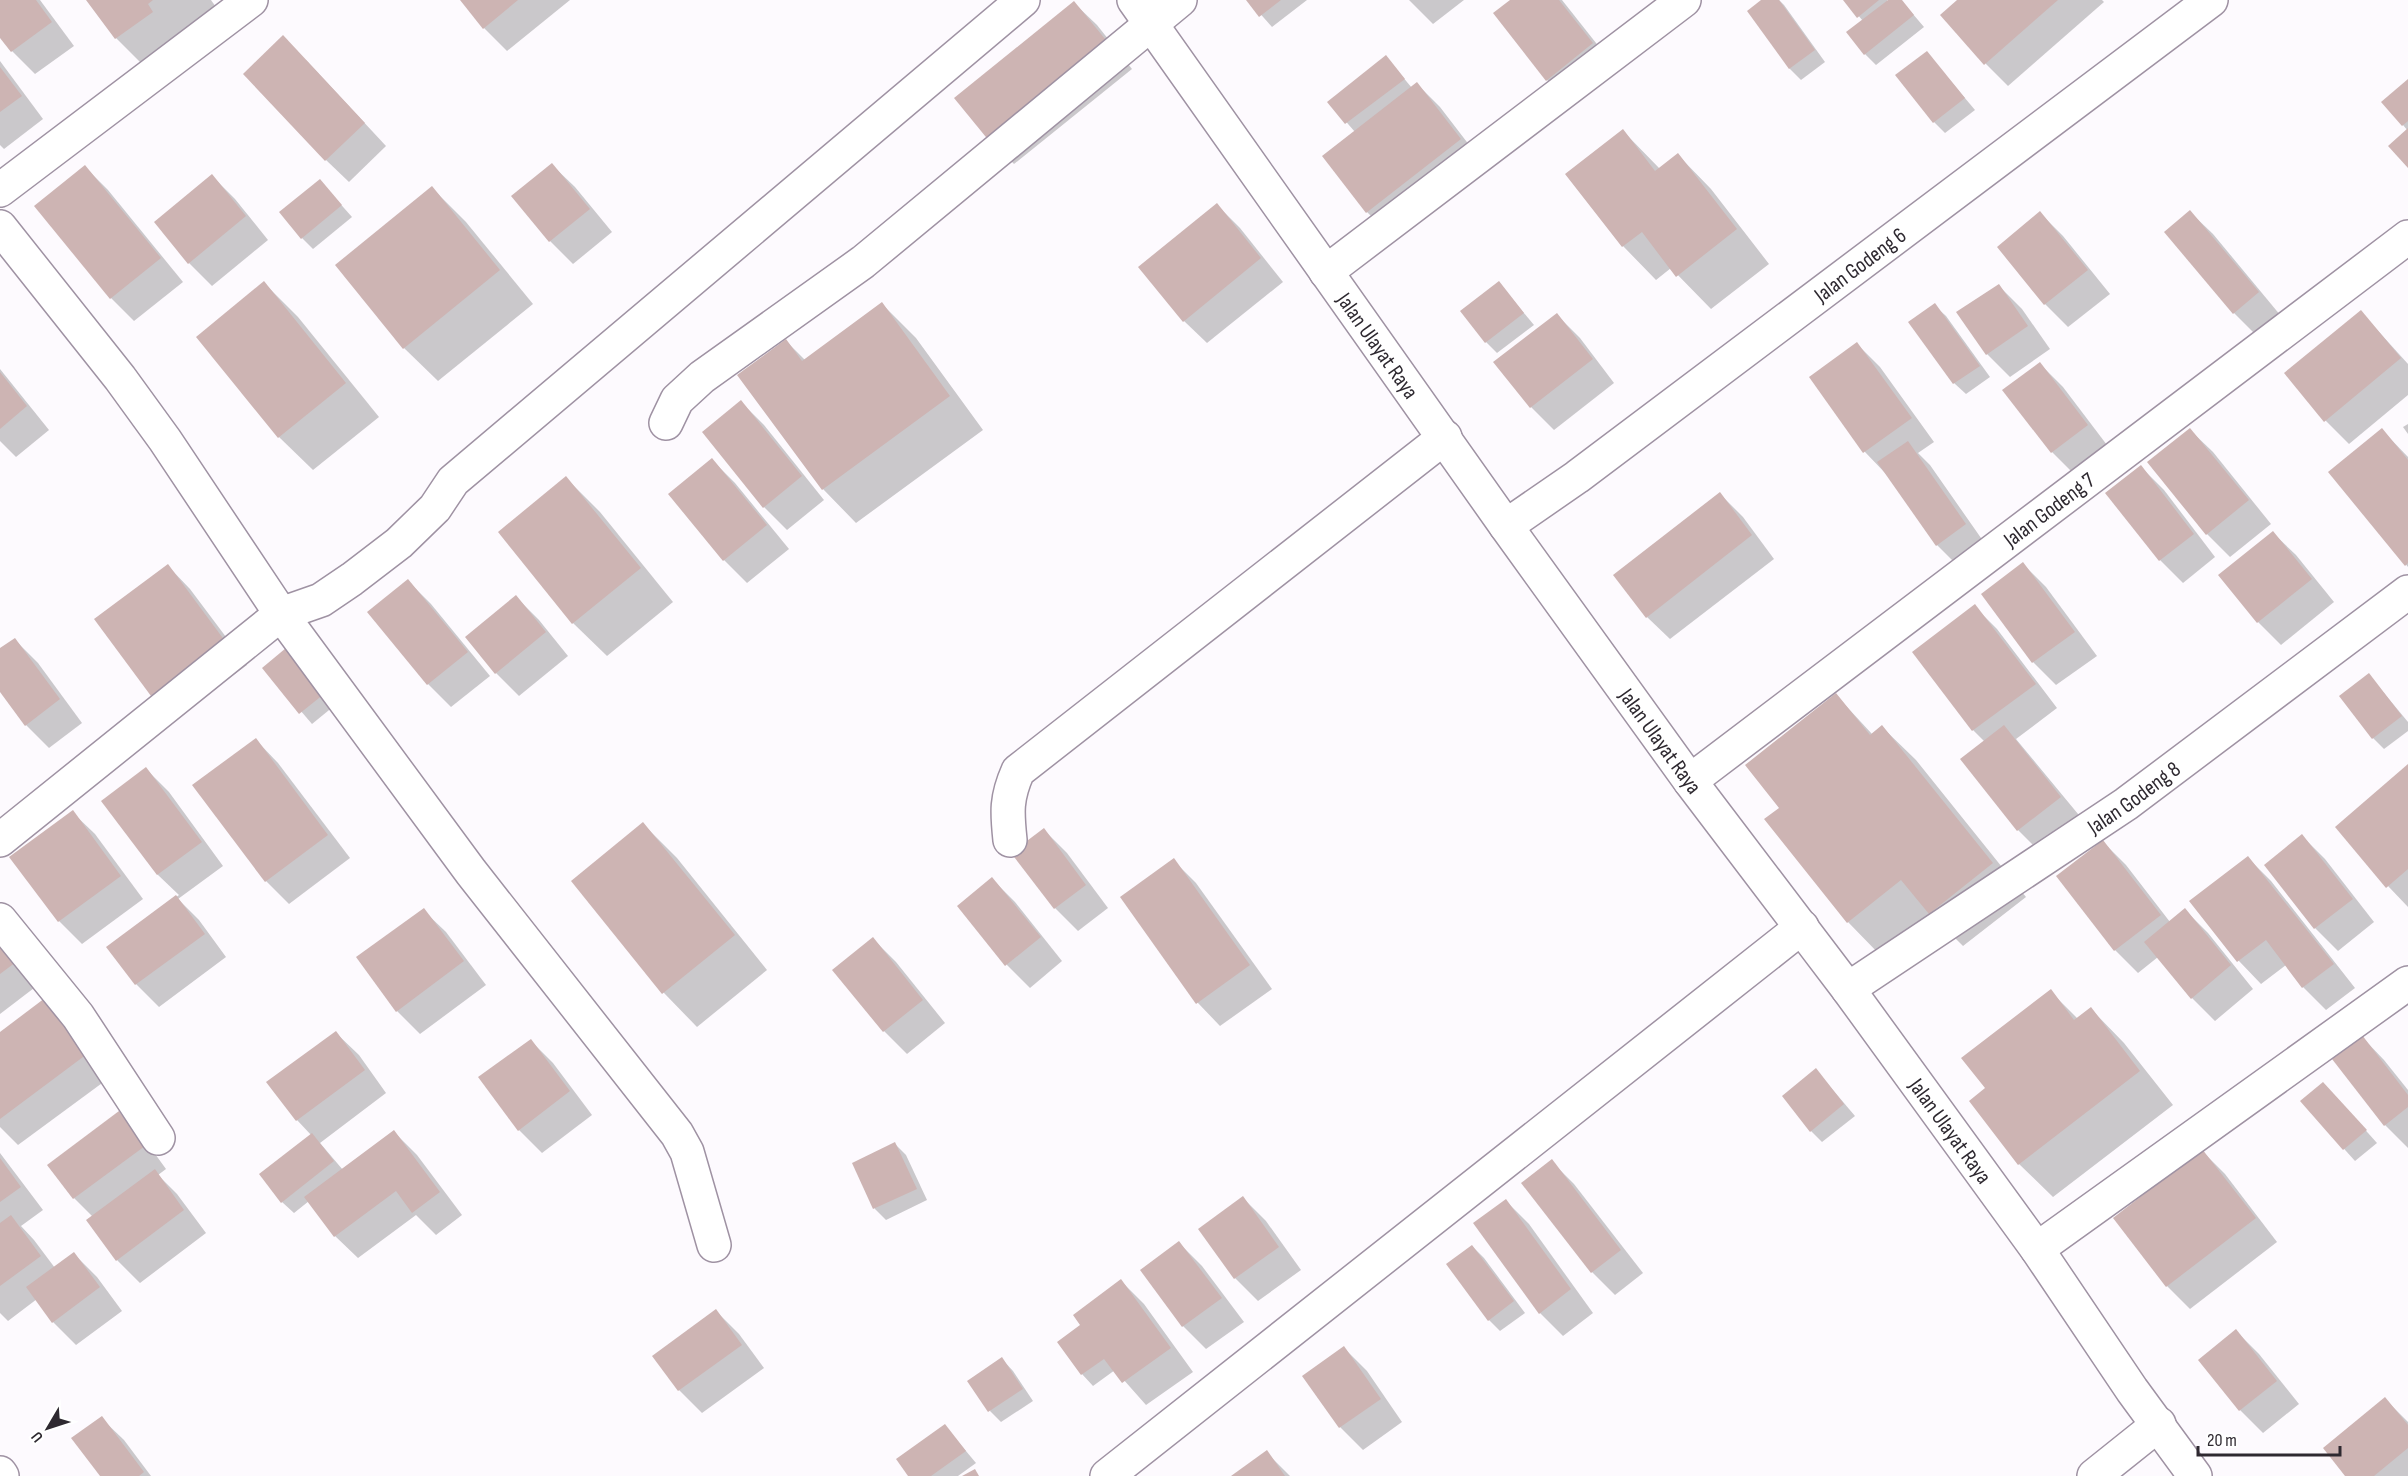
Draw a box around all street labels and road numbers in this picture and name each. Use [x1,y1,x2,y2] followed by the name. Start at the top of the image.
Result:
[1808,222,1912,309] street label: Jalan Godeng 6
[1330,287,1424,404] street label: Jalan Ulayat Raya
[1998,467,2101,554] street label: Jalan Godeng 7
[1612,683,1707,800] street label: Jalan Ulayat Raya
[2082,756,2186,841] street label: Jalan Godeng 8
[1902,1073,1997,1189] street label: Jalan Ulayat Raya

